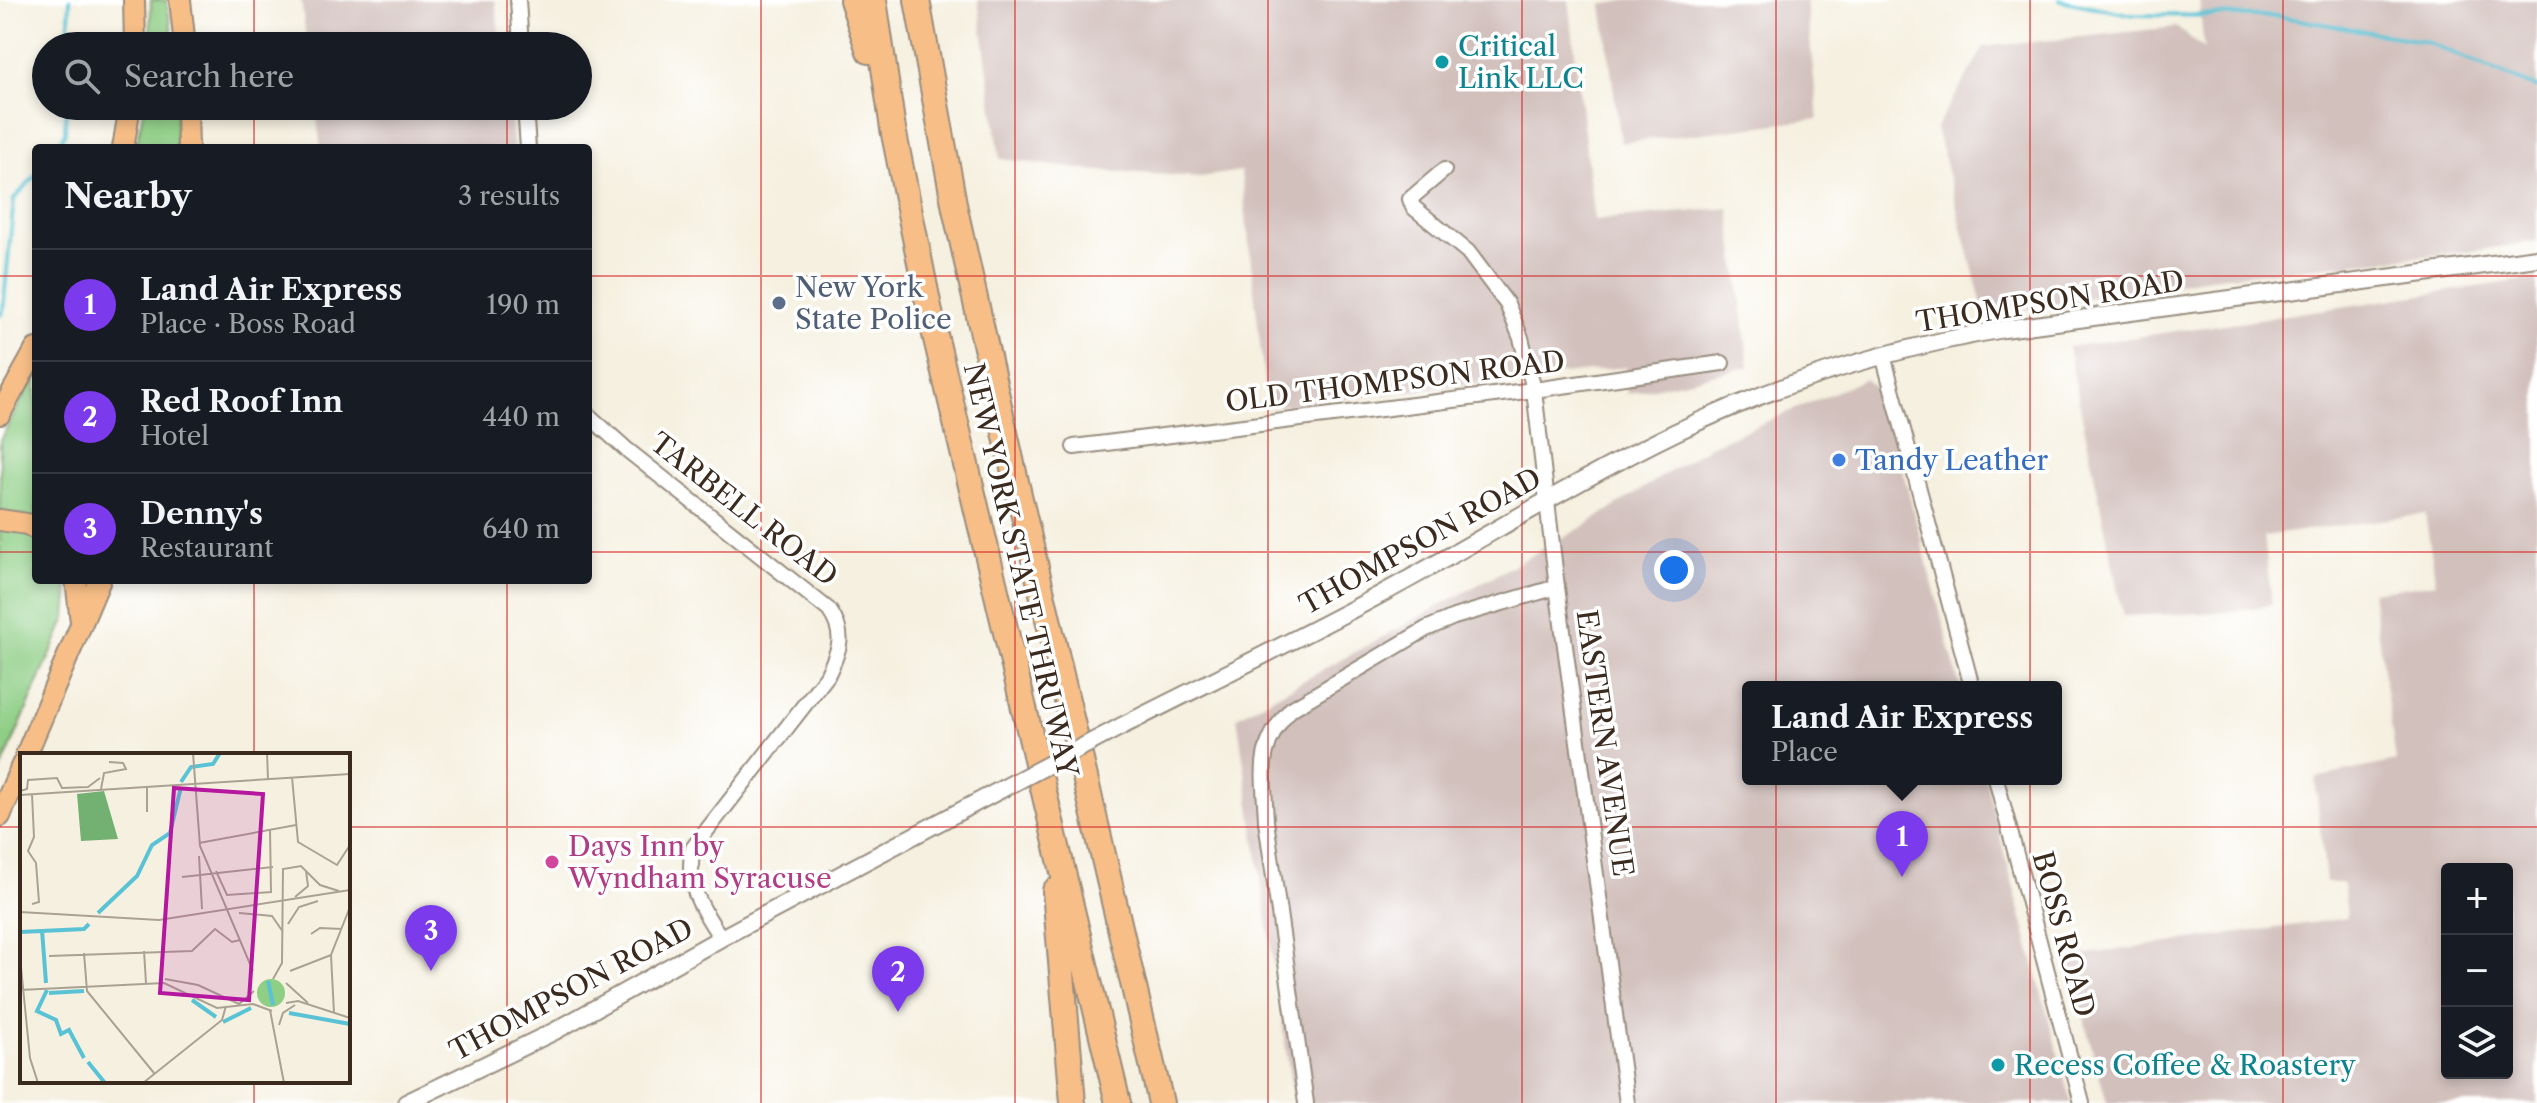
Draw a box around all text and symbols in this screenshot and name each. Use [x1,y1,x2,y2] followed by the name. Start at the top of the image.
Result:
[1458,29,1584,95] place label: Critical Link LLC
[32,32,592,120] search box
[1433,53,1451,71] marker: Critical Link LLC
[60,54,104,98] icon: search
[124,58,294,95] text: Search here
[64,175,192,217] text: Nearby
[458,180,560,212] text: 3 results
[1914,263,2186,339] street label: THOMPSON ROAD
[795,270,952,336] place label: New York State Police
[140,271,402,308] text: Land Air Express
[84,289,96,321] text: 1
[486,289,560,321] text: 190 m
[770,294,788,312] marker: New York State Police
[140,308,356,340] text: Place · Boss Road
[1223,343,1567,419] street label: OLD THOMPSON ROAD
[957,360,1086,782] street label: NEW YORK STATE THRUWAY
[140,383,343,420] text: Red Roof Inn
[82,401,98,433] text: 2
[482,401,560,433] text: 440 m
[140,420,209,452] text: Hotel
[644,425,844,593] street label: TARBELL ROAD
[1855,443,2048,477] place label: Tandy Leather
[1830,451,1848,469] marker: Tandy Leather
[1293,461,1547,621] street label: THOMPSON ROAD
[140,495,263,532] text: Denny's
[83,513,97,545] text: 3
[482,513,560,545] text: 640 m
[140,532,274,564] text: Restaurant
[1654,550,1694,590] your location
[1569,607,1641,879] street label: EASTERN AVENUE
[1742,681,2062,785] popup
[1771,699,2033,736] text: Land Air Express
[1771,736,1838,768] text: Place
[20,753,350,1083] inset map
[1876,811,1928,877] pin: 1
[567,829,832,895] place label: Days Inn by Wyndham Syracuse
[2026,848,2102,1020] street label: BOSS ROAD
[543,853,561,871] marker: Days Inn by Wyndham Syracuse
[2441,863,2513,1079] map controls
[2441,863,2513,935] button: +
[405,905,457,971] pin: 3
[443,910,699,1068] street label: THOMPSON ROAD
[2441,935,2513,1007] button: −
[872,946,924,1012] pin: 2
[2441,1007,2513,1079] button: layers
[2014,1048,2356,1082] place label: Recess Coffee & Roastery
[1989,1056,2007,1074] marker: Recess Coffee & Roastery

